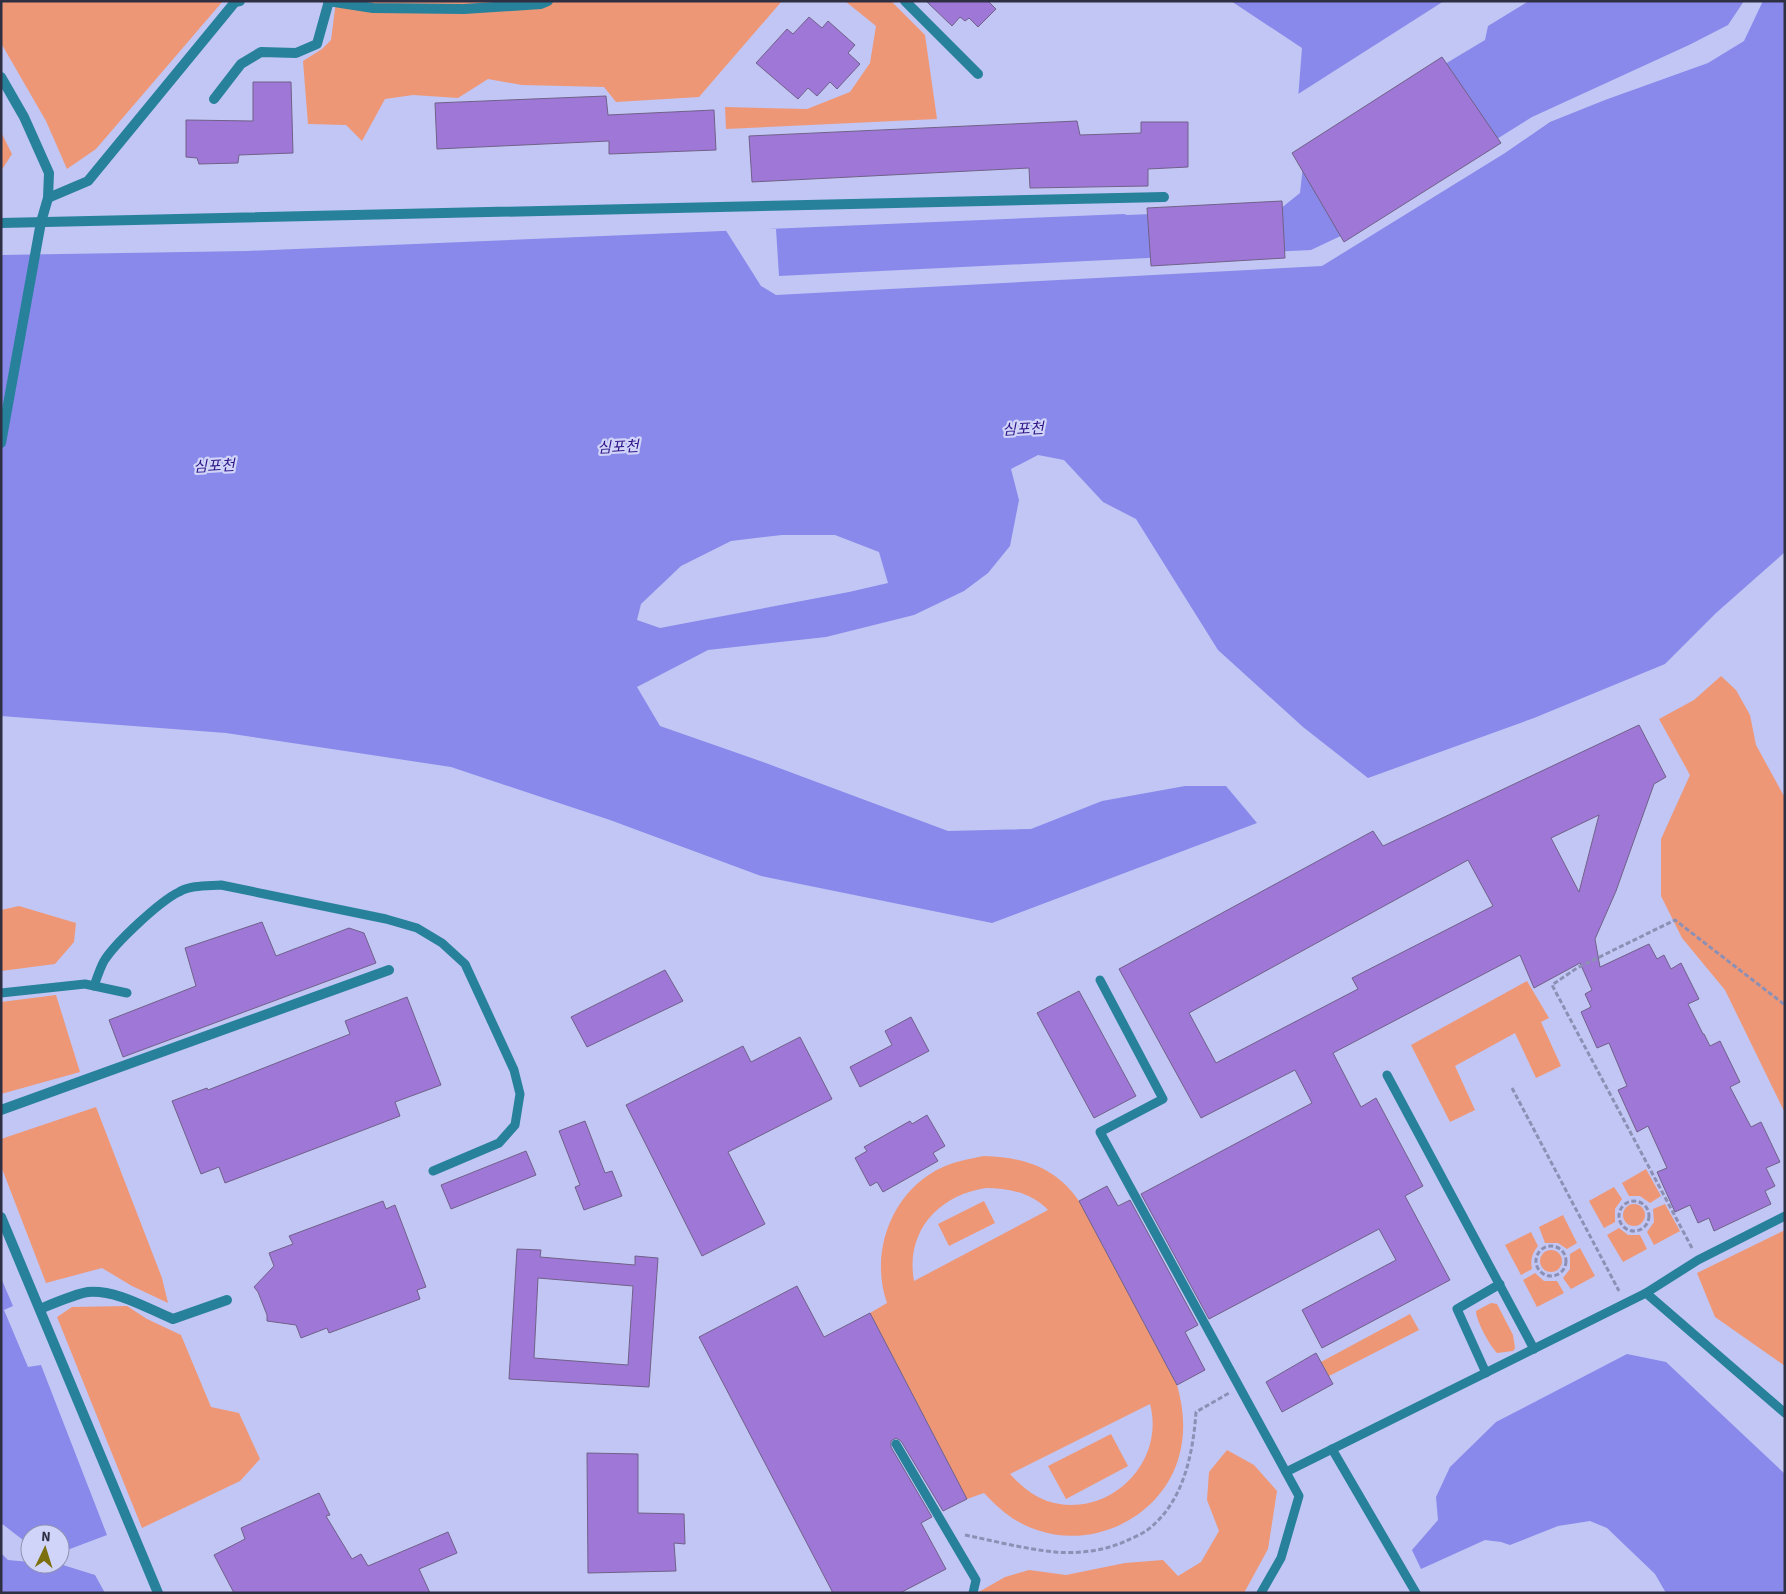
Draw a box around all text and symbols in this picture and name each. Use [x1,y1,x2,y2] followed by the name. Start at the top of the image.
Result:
[1002,418,1046,441] water label: 심포천
[597,436,641,459] water label: 심포천
[193,455,237,478] water label: 심포천
[20,1524,70,1574] north arrow
[40,1527,51,1547] text: N

